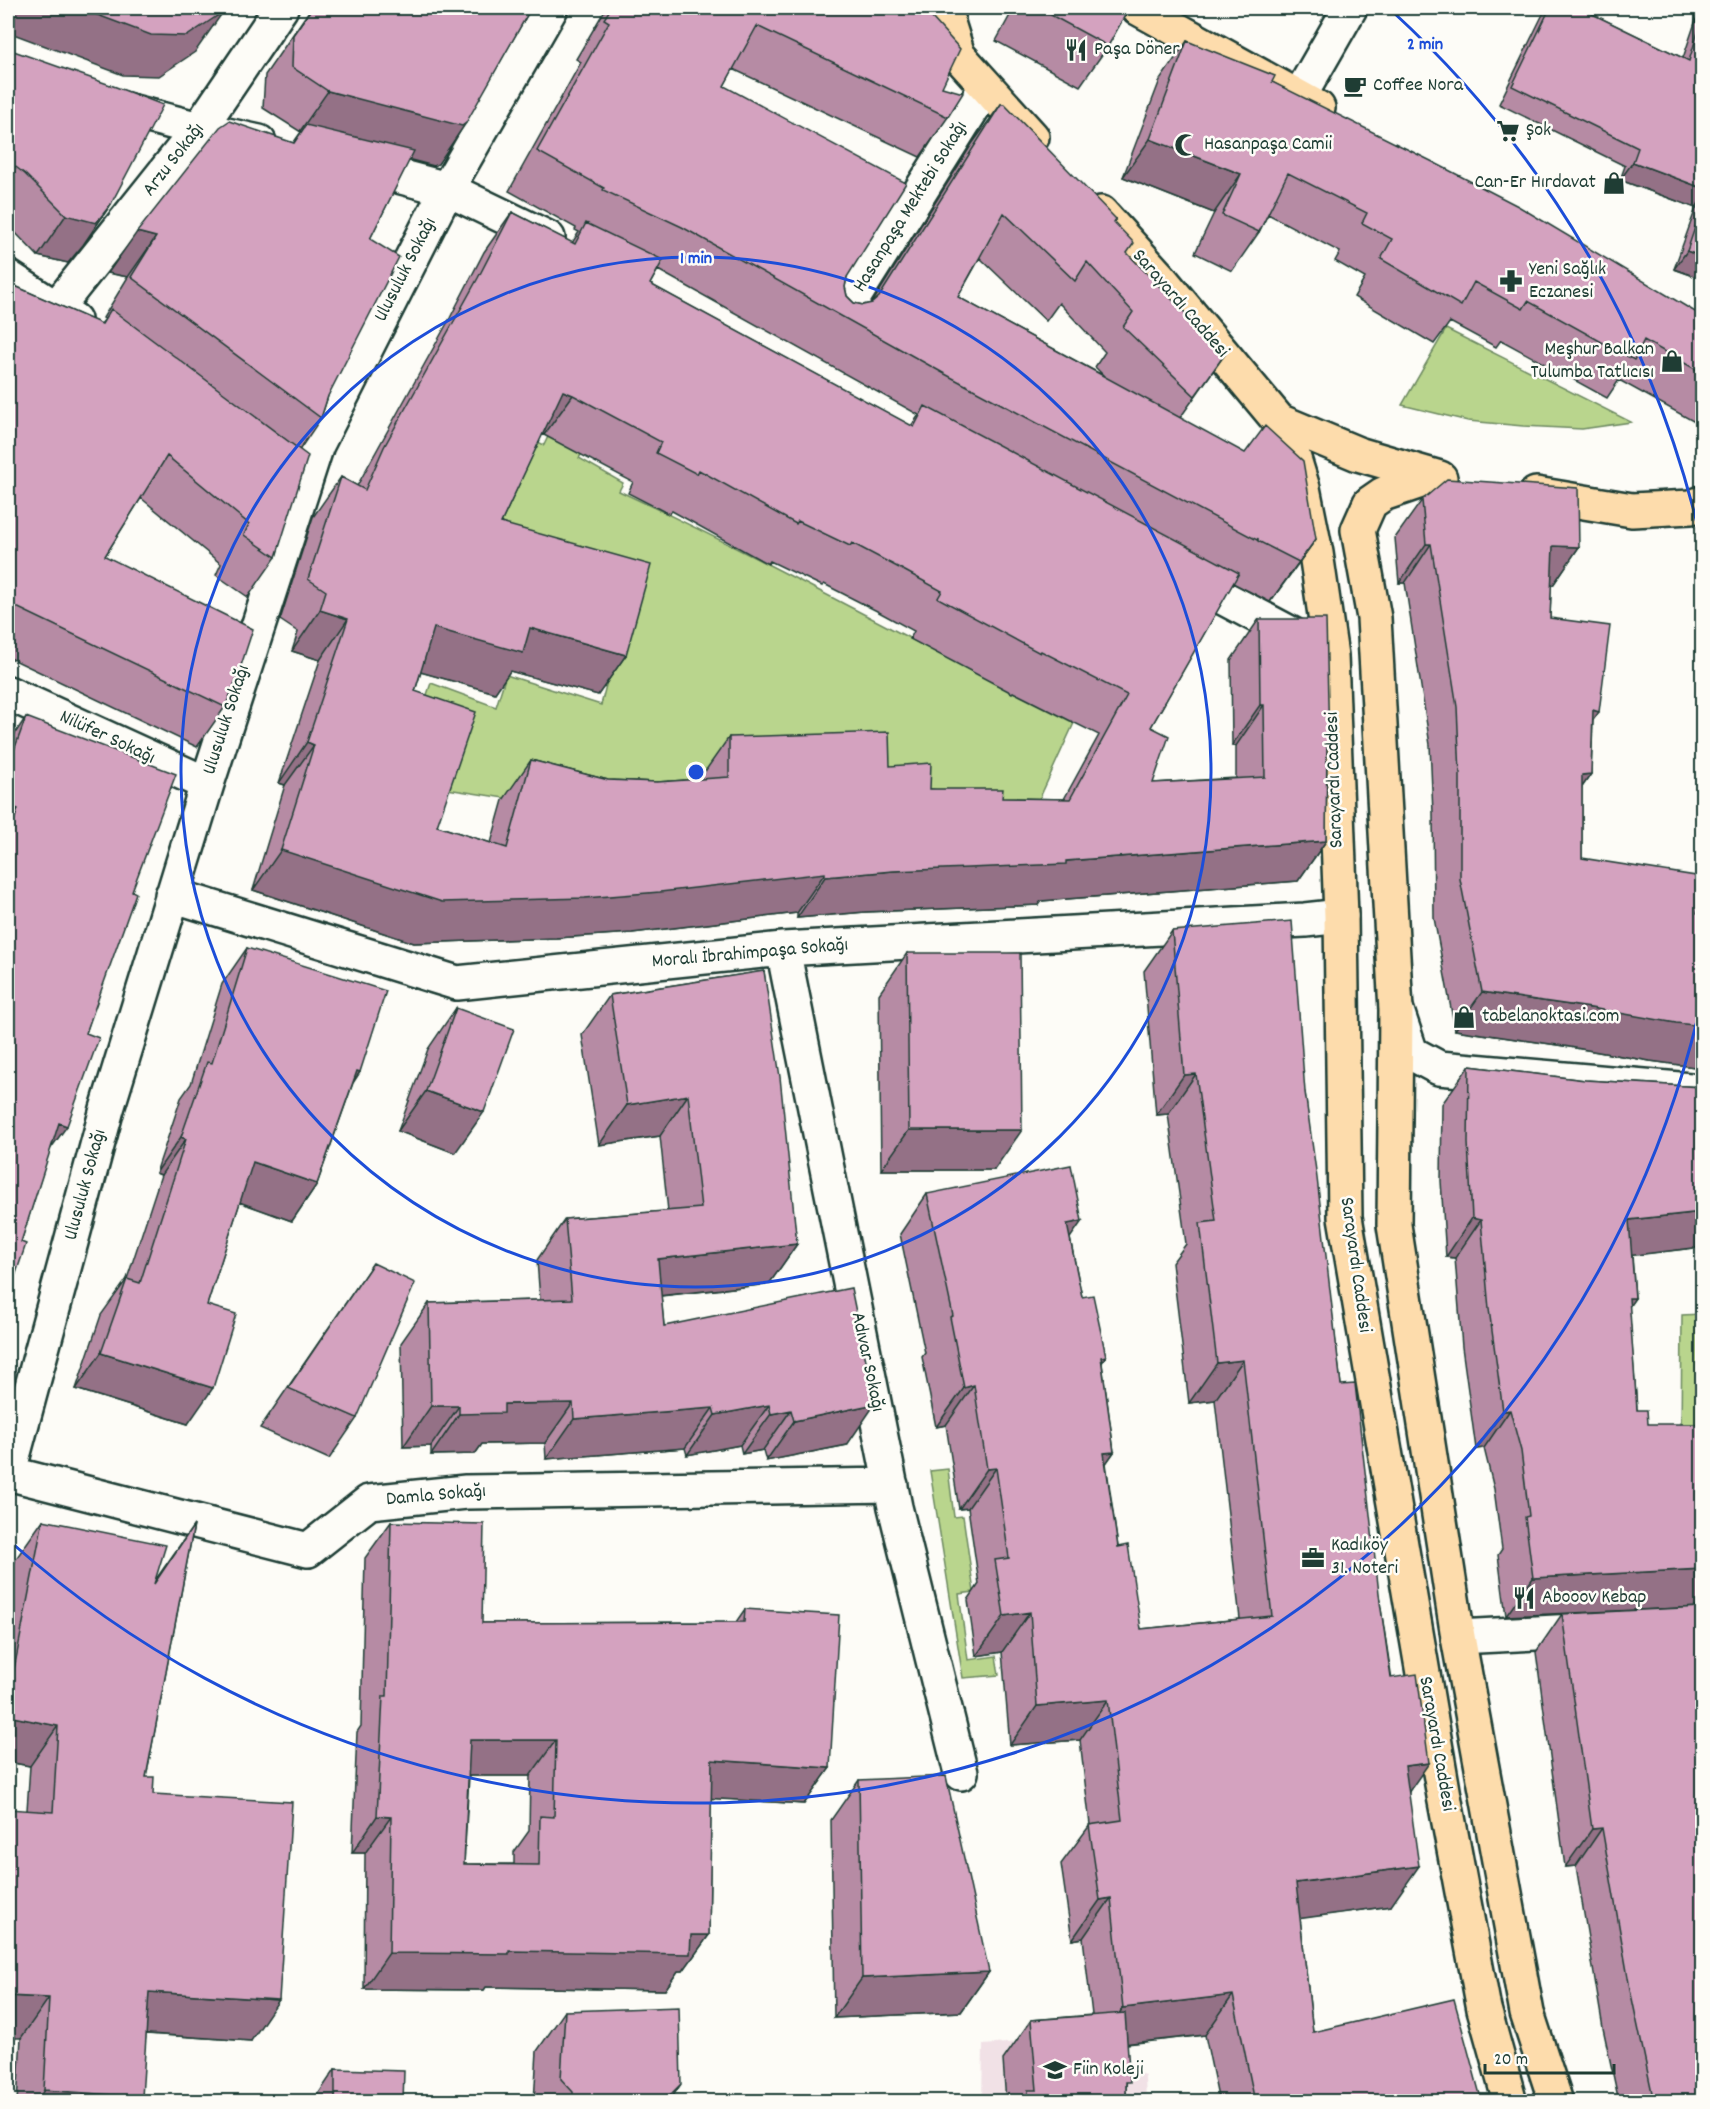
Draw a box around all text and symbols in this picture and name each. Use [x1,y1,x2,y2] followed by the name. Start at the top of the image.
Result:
[1407,33,1443,58] text: 2 min
[1094,36,1180,64] place label: Paşa Döner
[1063,37,1089,63] restaurant icon: Paşa Döner
[1373,72,1464,100] place label: Coffee Nora
[1342,73,1368,99] cafe icon: Coffee Nora
[847,116,975,298] street label: Hasanpaşa Mektebi Sokağı
[136,117,212,203] street label: Arzu Sokağı
[1526,117,1551,145] place label: Şok
[1495,118,1521,144] supermarket icon: Şok
[1204,131,1333,159] place label: Hasanpaşa Camii
[1173,132,1199,158] mosque icon: Hasanpaşa Camii
[1474,169,1596,197] place label: Can-Er Hırdavat
[1601,170,1627,196] shop icon: Can-Er Hırdavat
[368,213,444,327] street label: Ulusuluk Sokağı
[1125,243,1236,365] street label: Sarayardı Caddesi
[680,247,712,272] text: 1 min
[1529,256,1606,307] place label: Yeni Sağlık Eczanesi
[1498,268,1524,294] pharmacy icon: Yeni Sağlık Eczanesi
[1531,336,1654,387] place label: Meşhur Balkan Tulumba Tatlıcısı
[1659,348,1685,374] shop icon: Meşhur Balkan Tulumba Tatlıcısı
[196,661,258,779] street label: Ulusuluk Sokağı
[55,704,159,772] street label: Nilüfer Sokağı
[1319,711,1351,849] street label: Sarayardı Caddesi
[686,762,706,782] centre of rings
[651,931,849,977] street label: Moralı İbrahimpaşa Sokağı
[1482,1003,1620,1031] place label: tabelanoktasi.com
[1451,1004,1477,1030] shop icon: tabelanoktasi.com
[58,1126,114,1244] street label: Ulusuluk Sokağı
[1332,1195,1378,1335] street label: Sarayardı Caddesi
[843,1309,891,1415] street label: Adıvar Sokağı
[385,1478,487,1514] street label: Damla Sokağı
[1331,1532,1399,1583] place label: Kadıköy 31. Noteri
[1300,1545,1326,1571] office icon: Kadıköy 31. Noteri
[1542,1584,1647,1612] place label: Abooov Kebap
[1511,1585,1537,1611] restaurant icon: Abooov Kebap
[1410,1674,1462,1814] street label: Sarayardı Caddesi
[1485,2037,1614,2075] scale bar
[1494,2048,1528,2073] text: 20 m
[1073,2056,1144,2084] place label: Fiin Koleji
[1042,2057,1068,2083] school or university icon: Fiin Koleji

